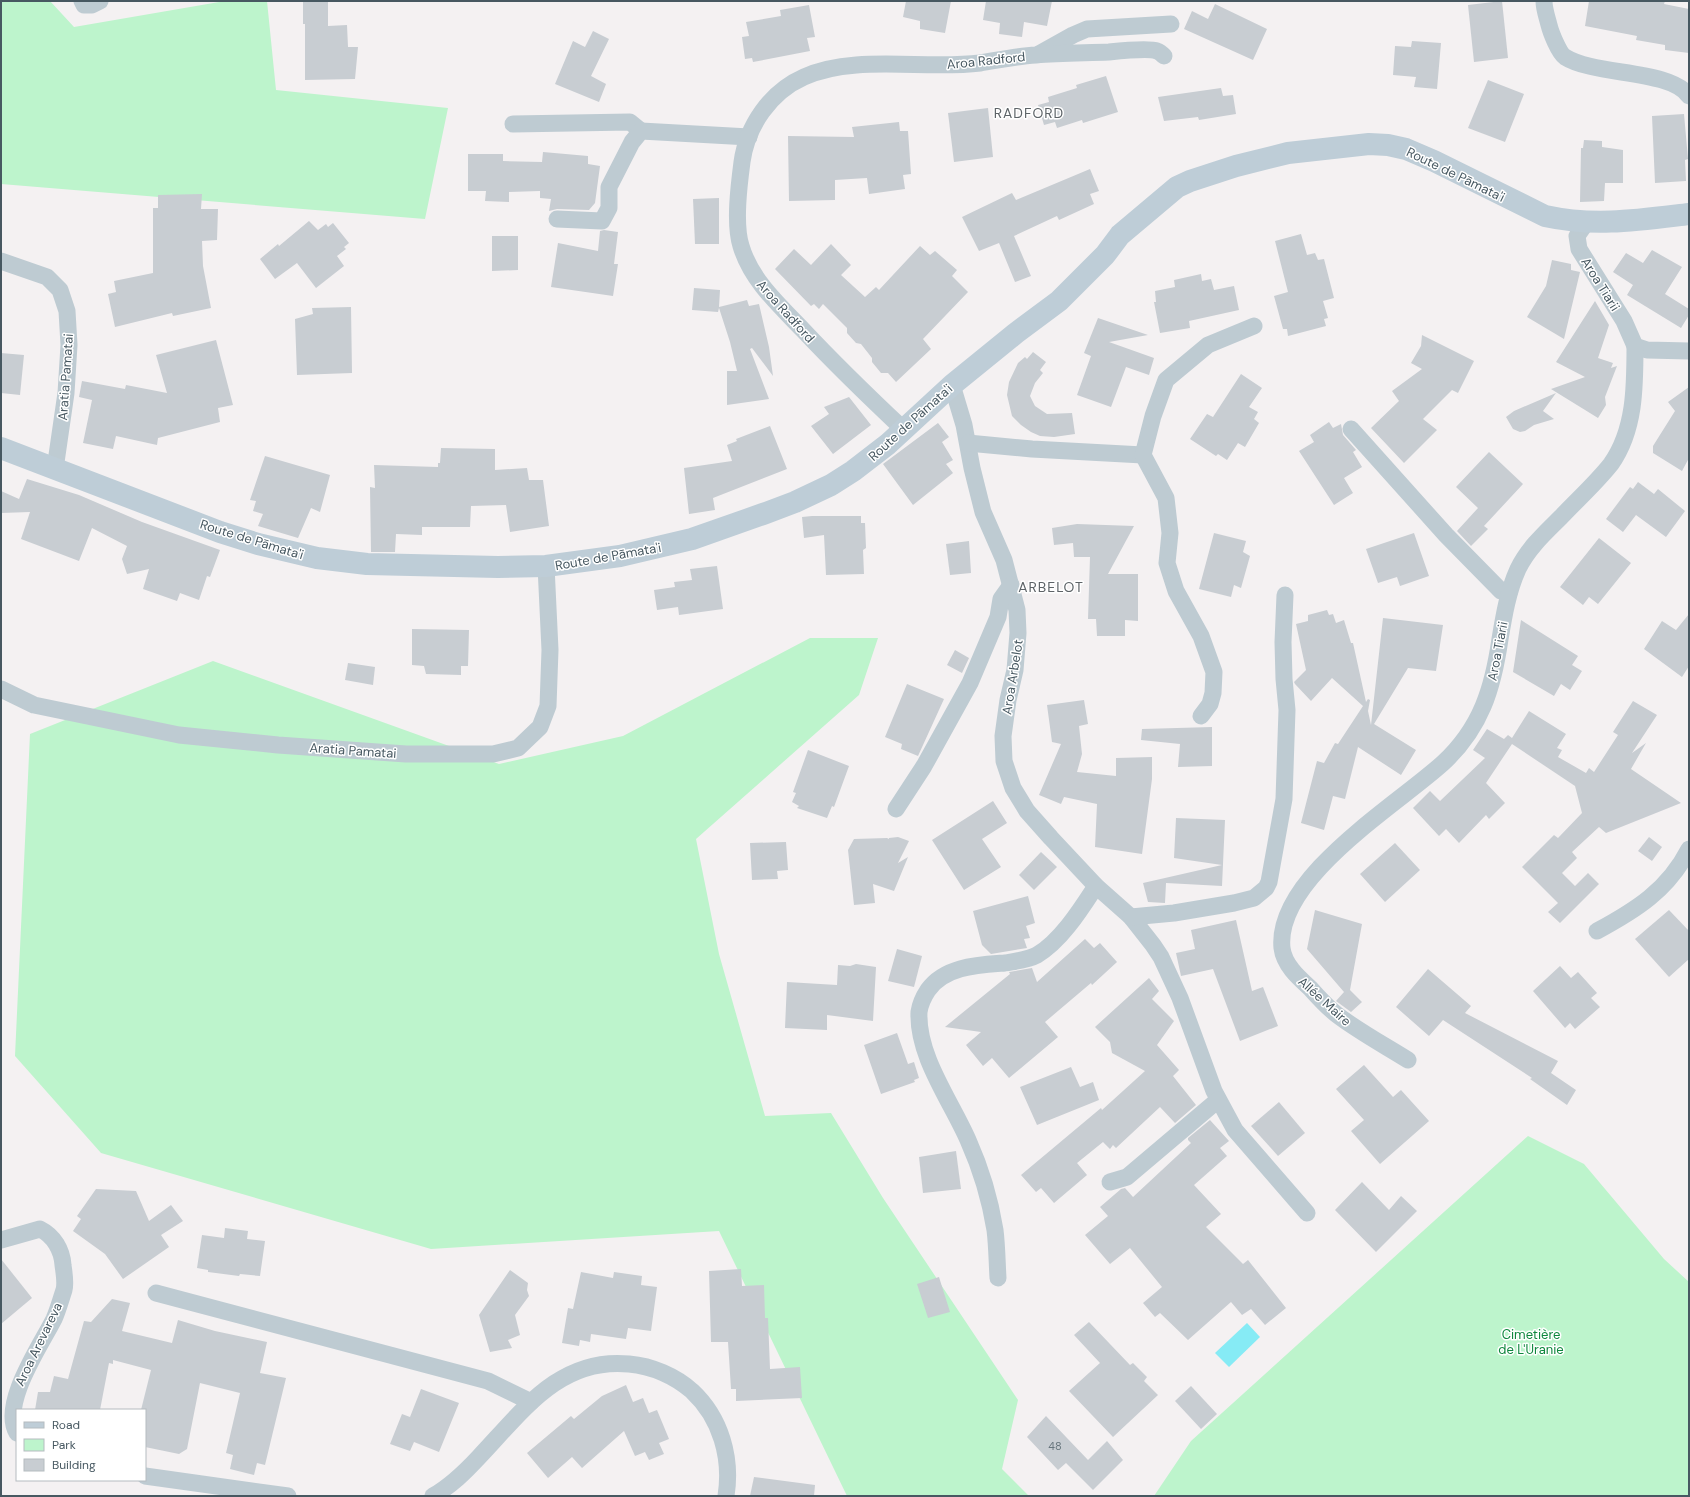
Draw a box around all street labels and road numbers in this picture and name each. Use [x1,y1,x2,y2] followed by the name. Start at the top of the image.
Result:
[946,48,1026,73] street label: Aroa Radford
[1404,143,1508,206] street label: Route de Pāmata'i
[1577,254,1624,314] street label: Aroa Tiarii
[753,276,818,346] street label: Aroa Radford
[54,333,77,421] street label: Aratia Pamatai
[865,380,956,465] street label: Route de Pāmata'i
[198,516,306,563] street label: Route de Pāmata'i
[554,539,662,574] street label: Route de Pāmata'i
[1483,620,1512,682] street label: Aroa Tiarii
[998,638,1027,716] street label: Aroa Arbelot
[309,739,397,762] street label: Aratia Pamatai
[1295,973,1355,1030] street label: Allée Maire
[11,1300,66,1389] street label: Aroa Arevareva

